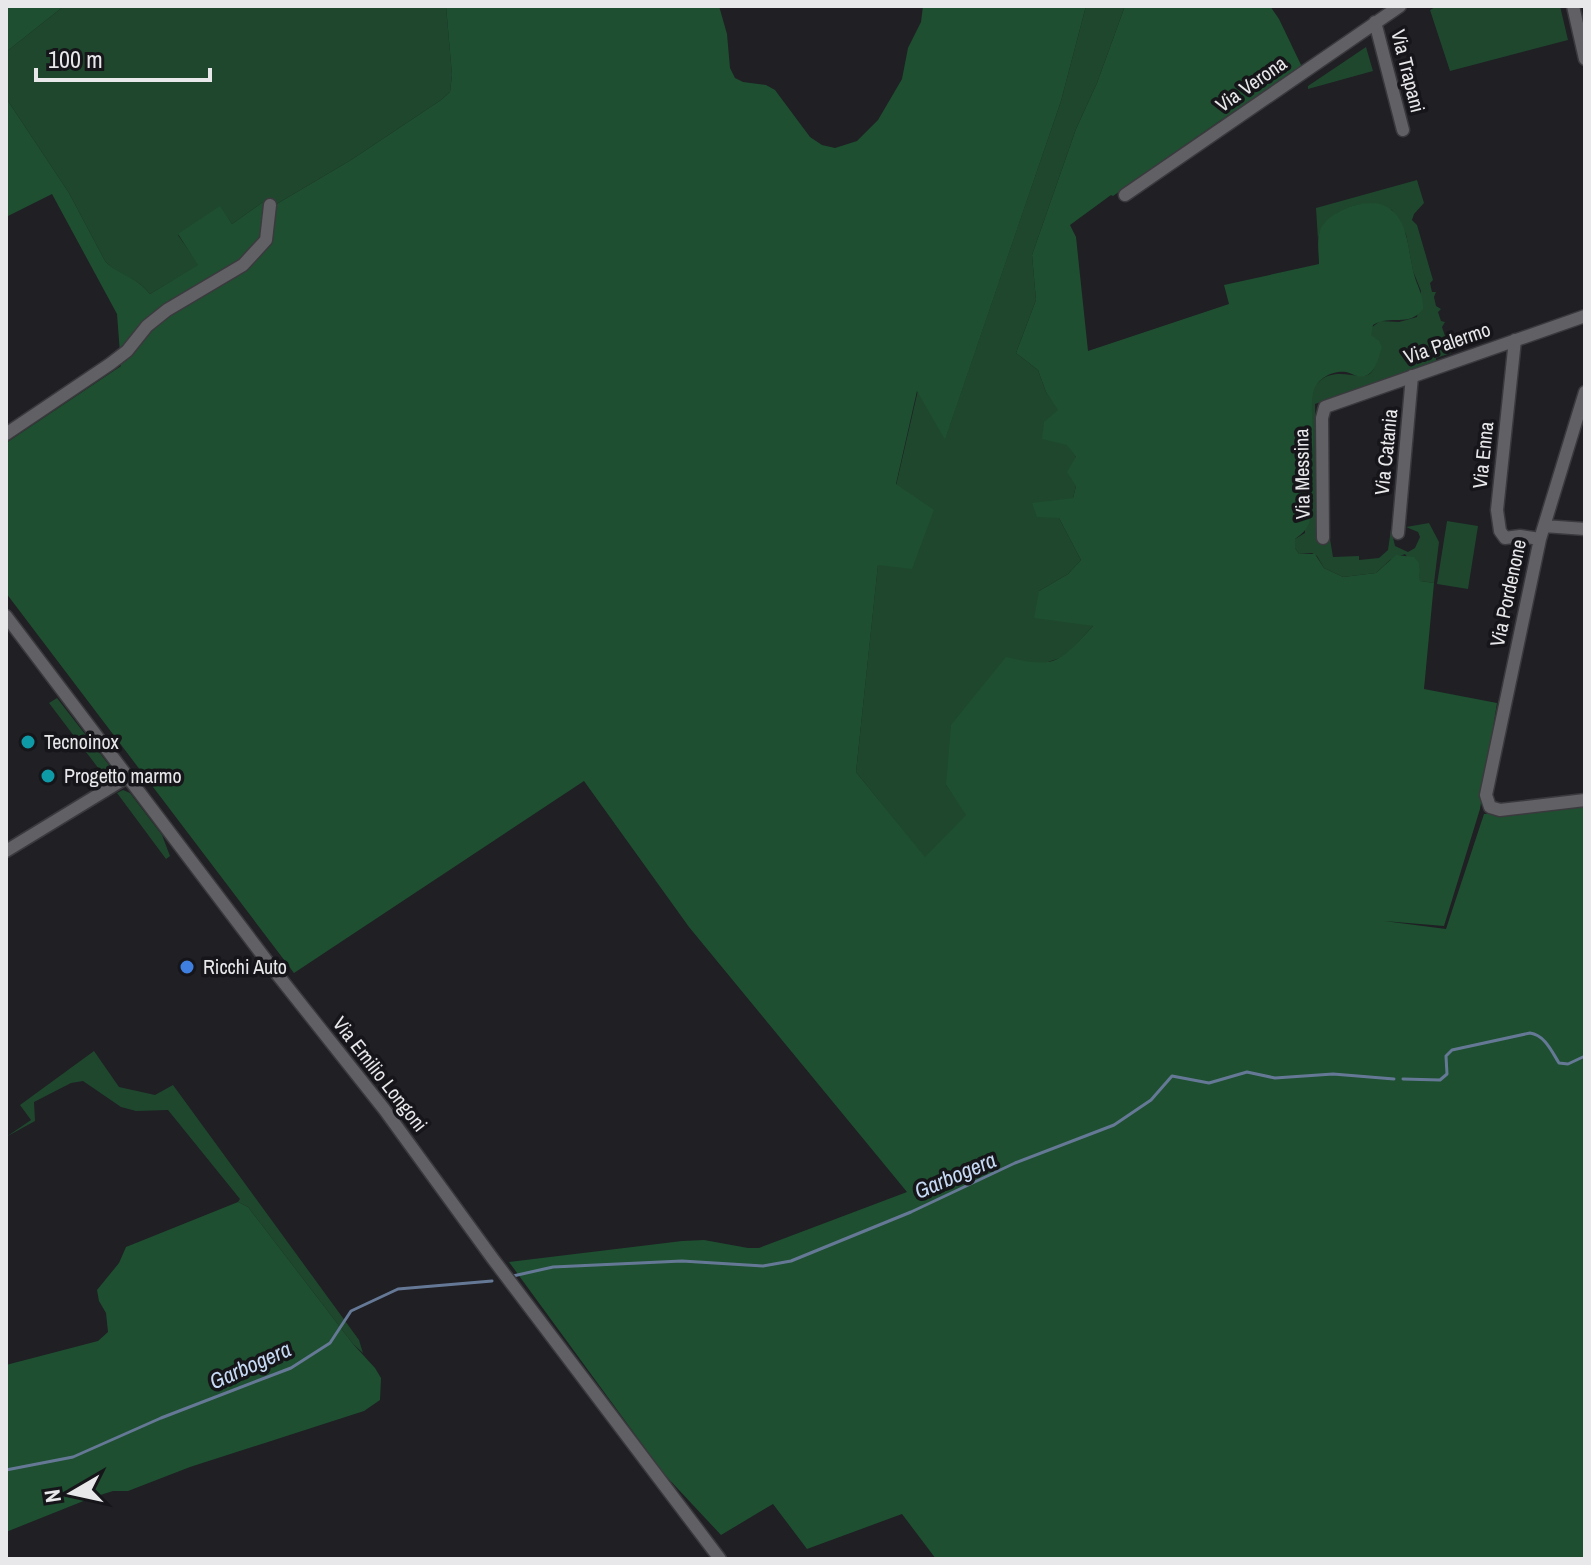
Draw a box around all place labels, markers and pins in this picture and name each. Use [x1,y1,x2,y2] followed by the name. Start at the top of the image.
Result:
[44,728,120,755] place label: Tecnoinox
[19,733,37,751] marker: Tecnoinox
[64,762,182,789] place label: Progetto marmo
[39,767,57,785] marker: Progetto marmo
[203,953,287,980] place label: Ricchi Auto
[178,958,196,976] marker: Ricchi Auto

